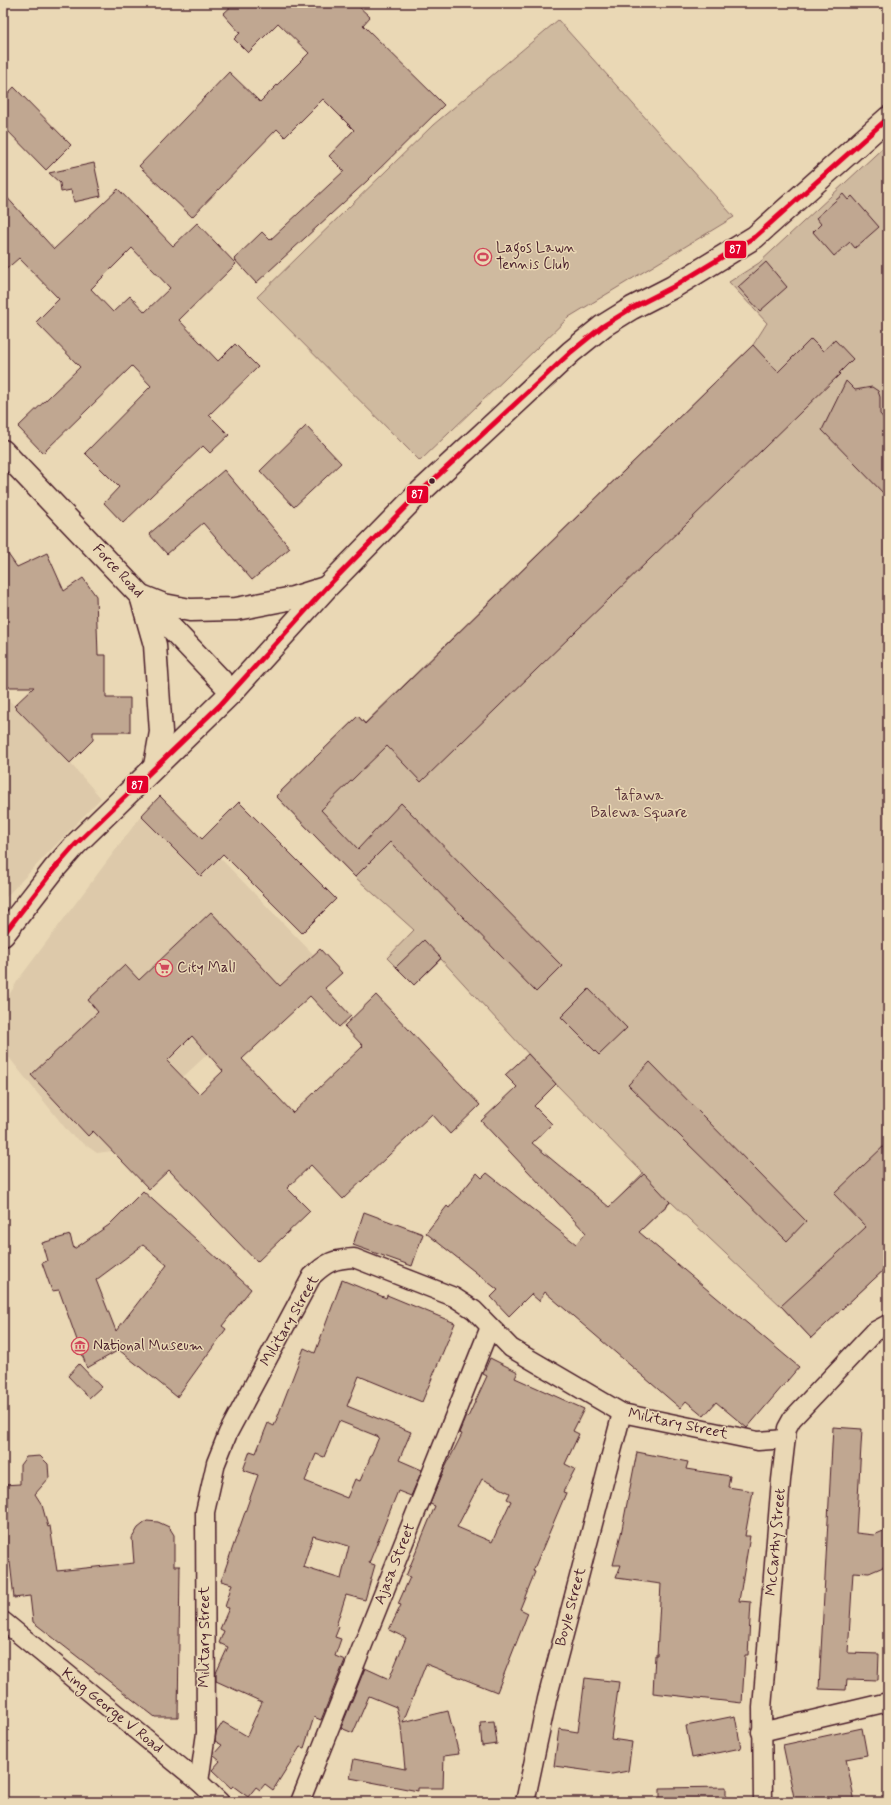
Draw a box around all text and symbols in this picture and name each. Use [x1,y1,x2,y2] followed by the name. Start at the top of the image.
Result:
[496,238,576,275] place label: Lagos Lawn Tennis Club
[724,240,747,259] line badge: 87
[729,243,741,257] text: 87
[473,247,493,267] sports icon: Lagos Lawn Tennis Club
[427,476,437,486] unlabelled marker
[406,485,429,504] line badge: 87
[411,488,423,502] text: 87
[88,540,148,602] street label: Force Road
[126,775,149,794] line badge: 87
[131,779,143,793] text: 87
[590,786,688,823] park label: Tafawa Balewa Square
[154,958,174,978] supermarket icon: City Mall
[177,958,235,978] place label: City Mall
[256,1272,324,1370] street label: Military Street
[70,1336,90,1356] museum icon: National Museum
[93,1336,203,1356] place label: National Museum
[626,1404,730,1444] street label: Military Street
[761,1487,791,1597] street label: McCarthy Street
[370,1521,420,1607] street label: Ajasa Street
[551,1565,591,1649] street label: Boyle Street
[195,1586,215,1688] street label: Military Street
[56,1664,167,1759] street label: King George V Road

